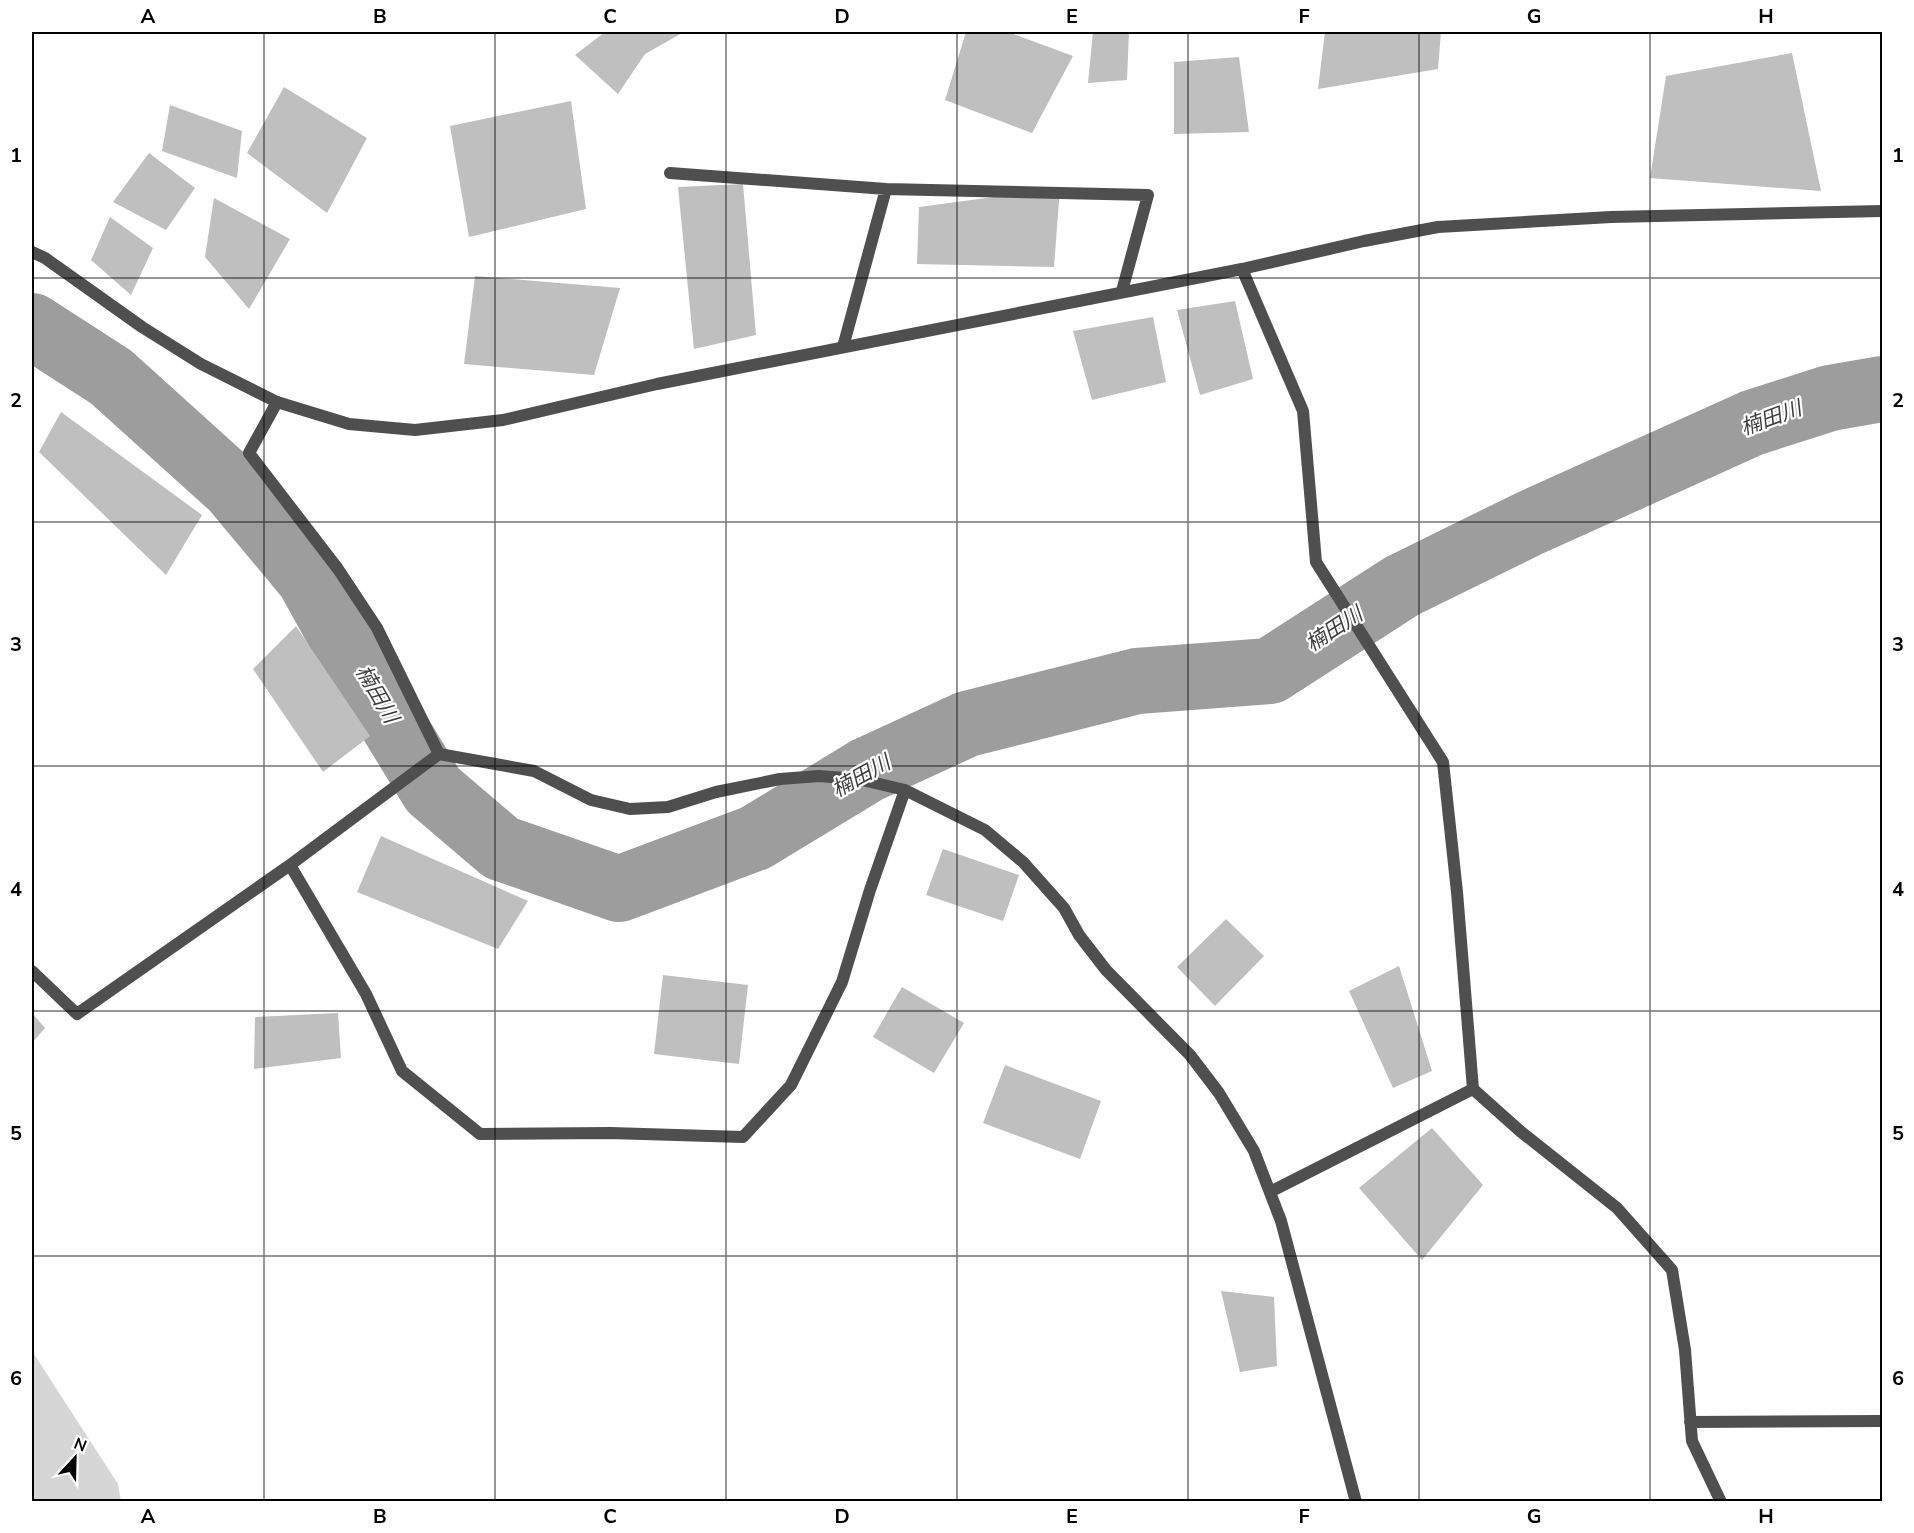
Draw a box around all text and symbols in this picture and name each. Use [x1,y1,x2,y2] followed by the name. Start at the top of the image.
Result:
[141,3,156,30] text: A
[373,3,387,30] text: B
[603,3,617,30] text: C
[834,3,850,30] text: D
[1066,3,1078,30] text: E
[1298,3,1310,30] text: F
[1527,3,1541,30] text: G
[1758,3,1774,30] text: H
[10,142,22,169] text: 1
[1892,142,1904,169] text: 1
[10,387,22,414] text: 2
[1892,387,1904,414] text: 2
[1737,393,1807,442] water label: 楠田川
[1300,599,1370,658] water label: 楠田川
[10,631,22,658] text: 3
[1892,631,1904,658] text: 3
[349,660,406,730] water label: 楠田川
[827,748,897,804] water label: 楠田川
[10,876,22,903] text: 4
[1892,876,1904,903] text: 4
[10,1120,22,1147] text: 5
[1892,1120,1904,1147] text: 5
[10,1365,22,1392] text: 6
[1892,1365,1904,1392] text: 6
[45,1428,105,1488] north arrow
[71,1433,90,1457] text: N
[141,1503,156,1530] text: A
[373,1503,387,1530] text: B
[603,1503,617,1530] text: C
[834,1503,850,1530] text: D
[1066,1503,1078,1530] text: E
[1298,1503,1310,1530] text: F
[1527,1503,1541,1530] text: G
[1758,1503,1774,1530] text: H

